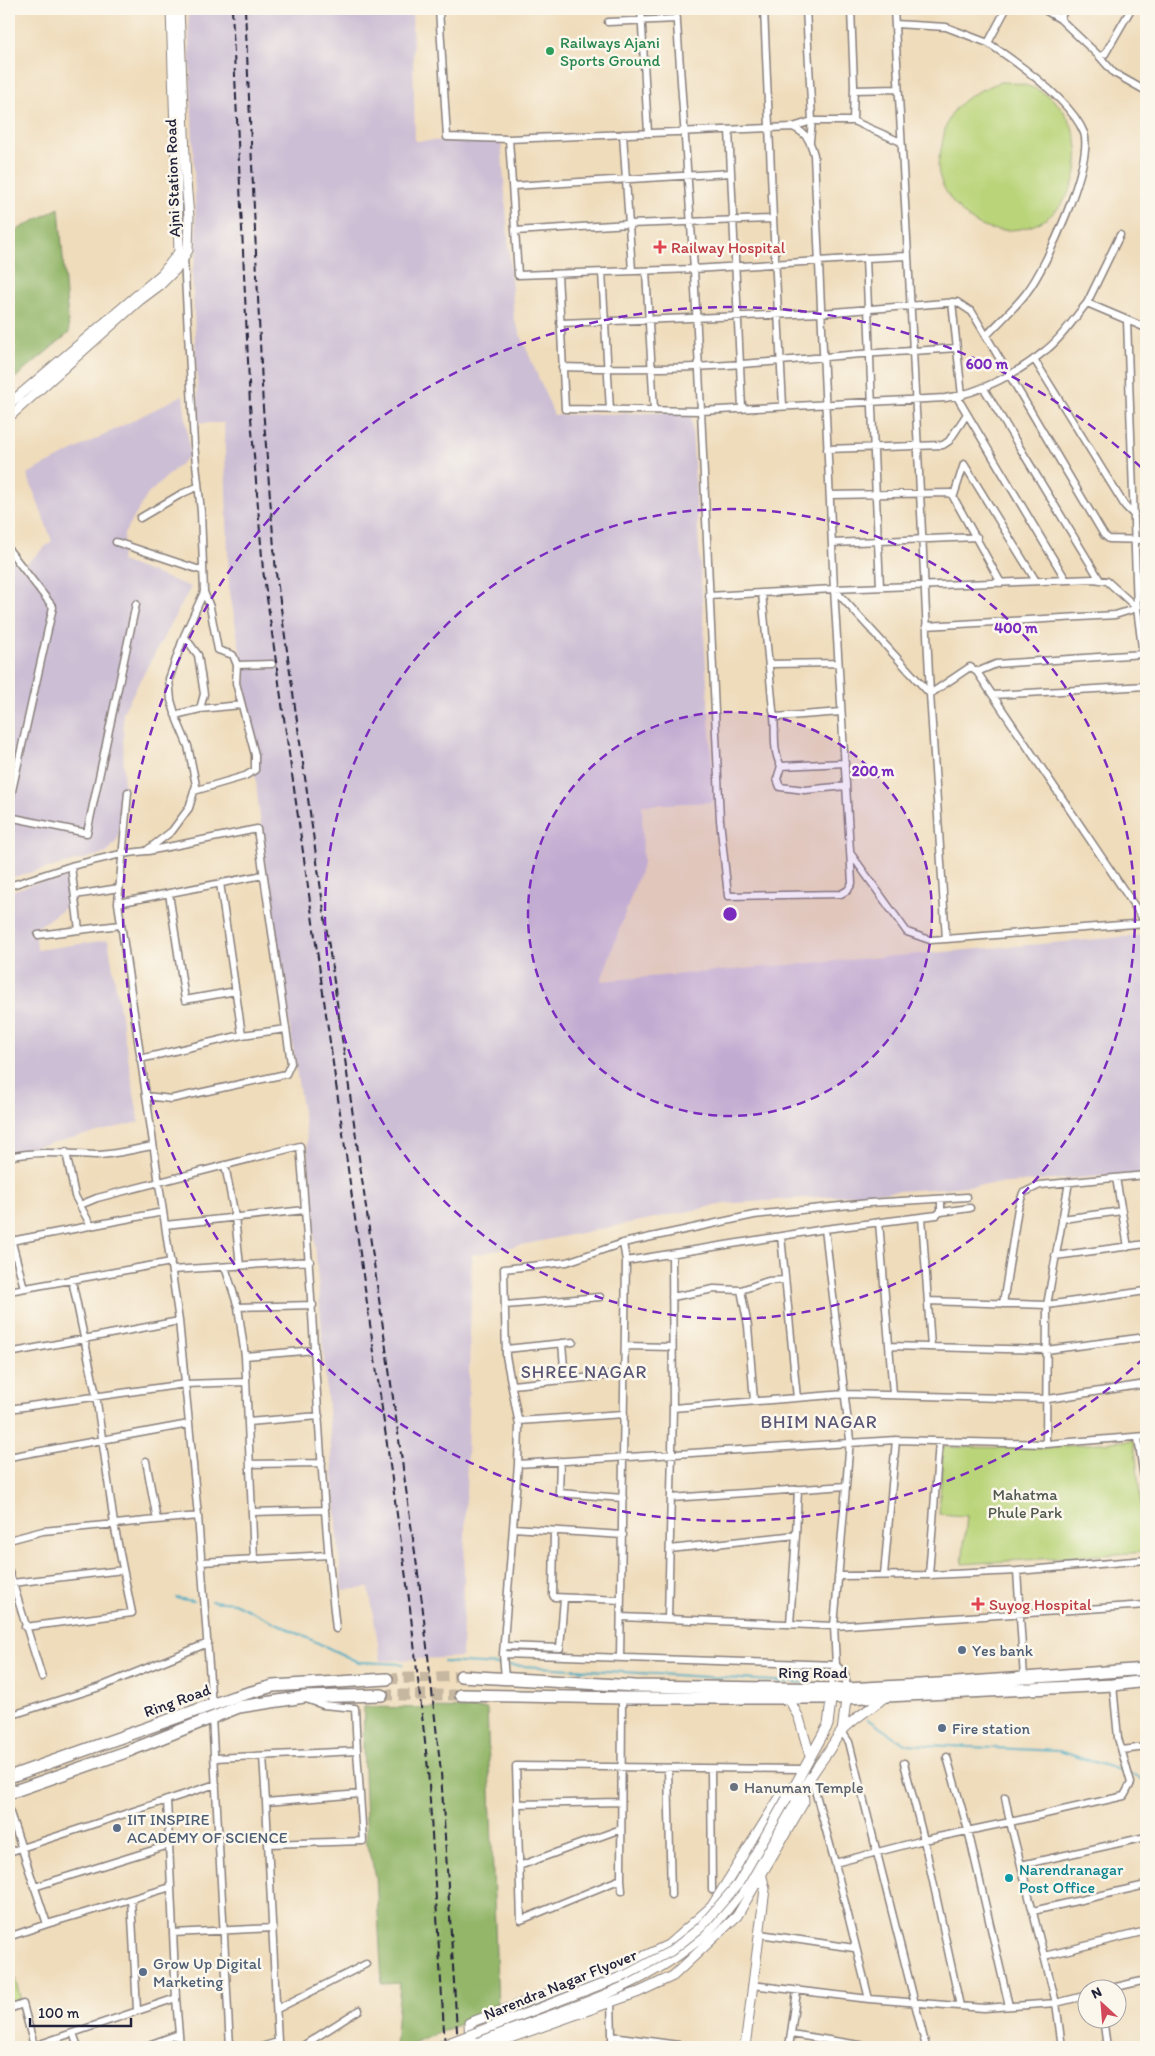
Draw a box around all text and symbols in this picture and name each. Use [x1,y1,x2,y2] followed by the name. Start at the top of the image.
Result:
[560,33,660,70] place label: Railways Ajani Sports Ground
[544,45,556,57] marker: Railways Ajani Sports Ground
[161,118,184,238] street label: Ajni Station Road
[671,238,786,257] place label: Railway Hospital
[653,240,667,254] marker: Railway Hospital
[966,355,1009,373] text: 600 m
[994,619,1038,637] text: 400 m
[852,762,895,780] text: 200 m
[721,905,739,923] centre of rings
[521,1361,647,1383] district label: SHREE NAGAR
[760,1411,878,1433] district label: BHIM NAGAR
[988,1485,1063,1522] park label: Mahatma Phule Park
[989,1595,1092,1614] place label: Suyog Hospital
[971,1597,985,1611] marker: Suyog Hospital
[972,1641,1034,1660] place label: Yes bank
[956,1644,968,1656] marker: Yes bank
[778,1663,848,1682] street label: Ring Road
[141,1680,213,1721] street label: Ring Road
[952,1719,1031,1738] place label: Fire station
[936,1722,948,1734] marker: Fire station
[744,1778,864,1797] place label: Hanuman Temple
[728,1781,740,1793] marker: Hanuman Temple
[127,1810,288,1847] place label: IIT INSPIRE ACADEMY OF SCIENCE
[111,1822,123,1834] marker: IIT INSPIRE ACADEMY OF SCIENCE
[1019,1860,1124,1897] place label: Narendranagar Post Office
[1003,1872,1015,1884] marker: Narendranagar Post Office
[481,1945,640,2024] street label: Narendra Nagar Flyover
[153,1954,262,1991] place label: Grow Up Digital Marketing
[137,1966,149,1978] marker: Grow Up Digital Marketing
[1078,1978,1128,2028] north arrow
[1089,1983,1104,2002] text: N
[30,1996,131,2028] scale bar
[38,2004,80,2022] text: 100 m

